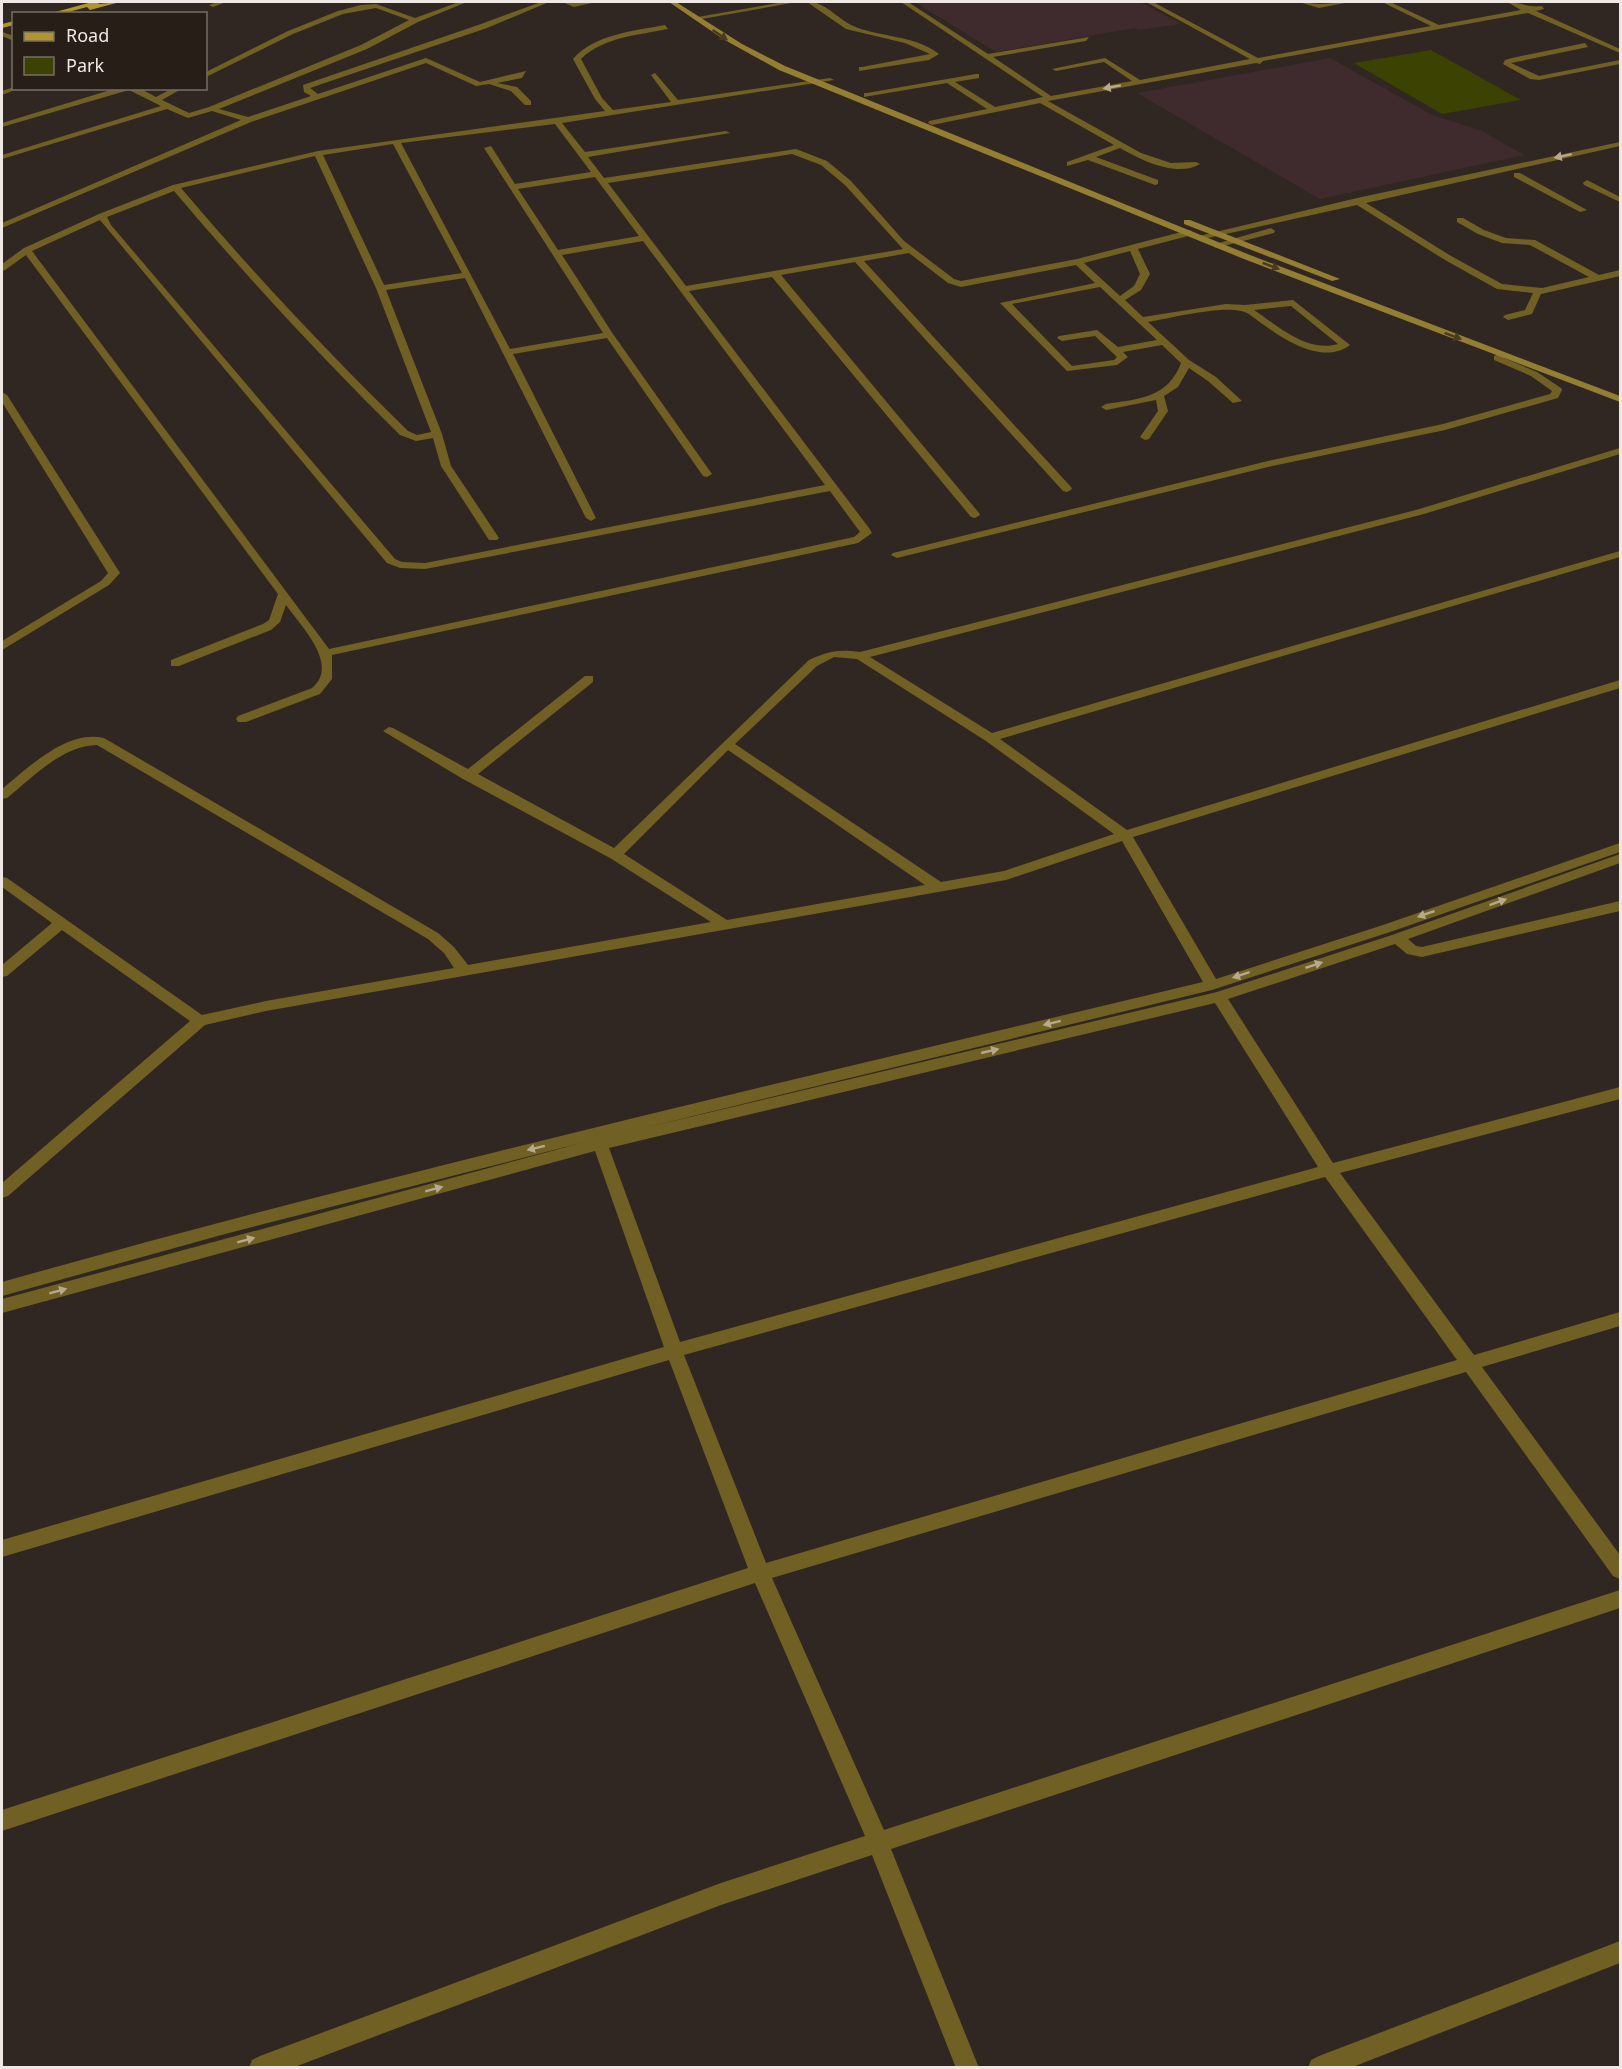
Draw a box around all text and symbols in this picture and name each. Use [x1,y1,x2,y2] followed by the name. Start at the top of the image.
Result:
[12,12,207,90] legend
[66,23,109,47] text: Road
[712,29,728,40] one-way arrow
[66,53,104,77] text: Park
[1103,83,1122,92] one-way arrow
[1553,152,1572,161] one-way arrow
[1262,261,1280,271] one-way arrow
[1444,331,1462,341] one-way arrow
[1489,896,1507,906] one-way arrow
[1417,910,1435,920] one-way arrow
[1305,960,1323,969] one-way arrow
[1232,971,1250,981] one-way arrow
[1043,1019,1061,1029] one-way arrow
[981,1046,1000,1056] one-way arrow
[527,1144,545,1154] one-way arrow
[426,1184,444,1193] one-way arrow
[237,1235,255,1244] one-way arrow
[49,1286,67,1295] one-way arrow

